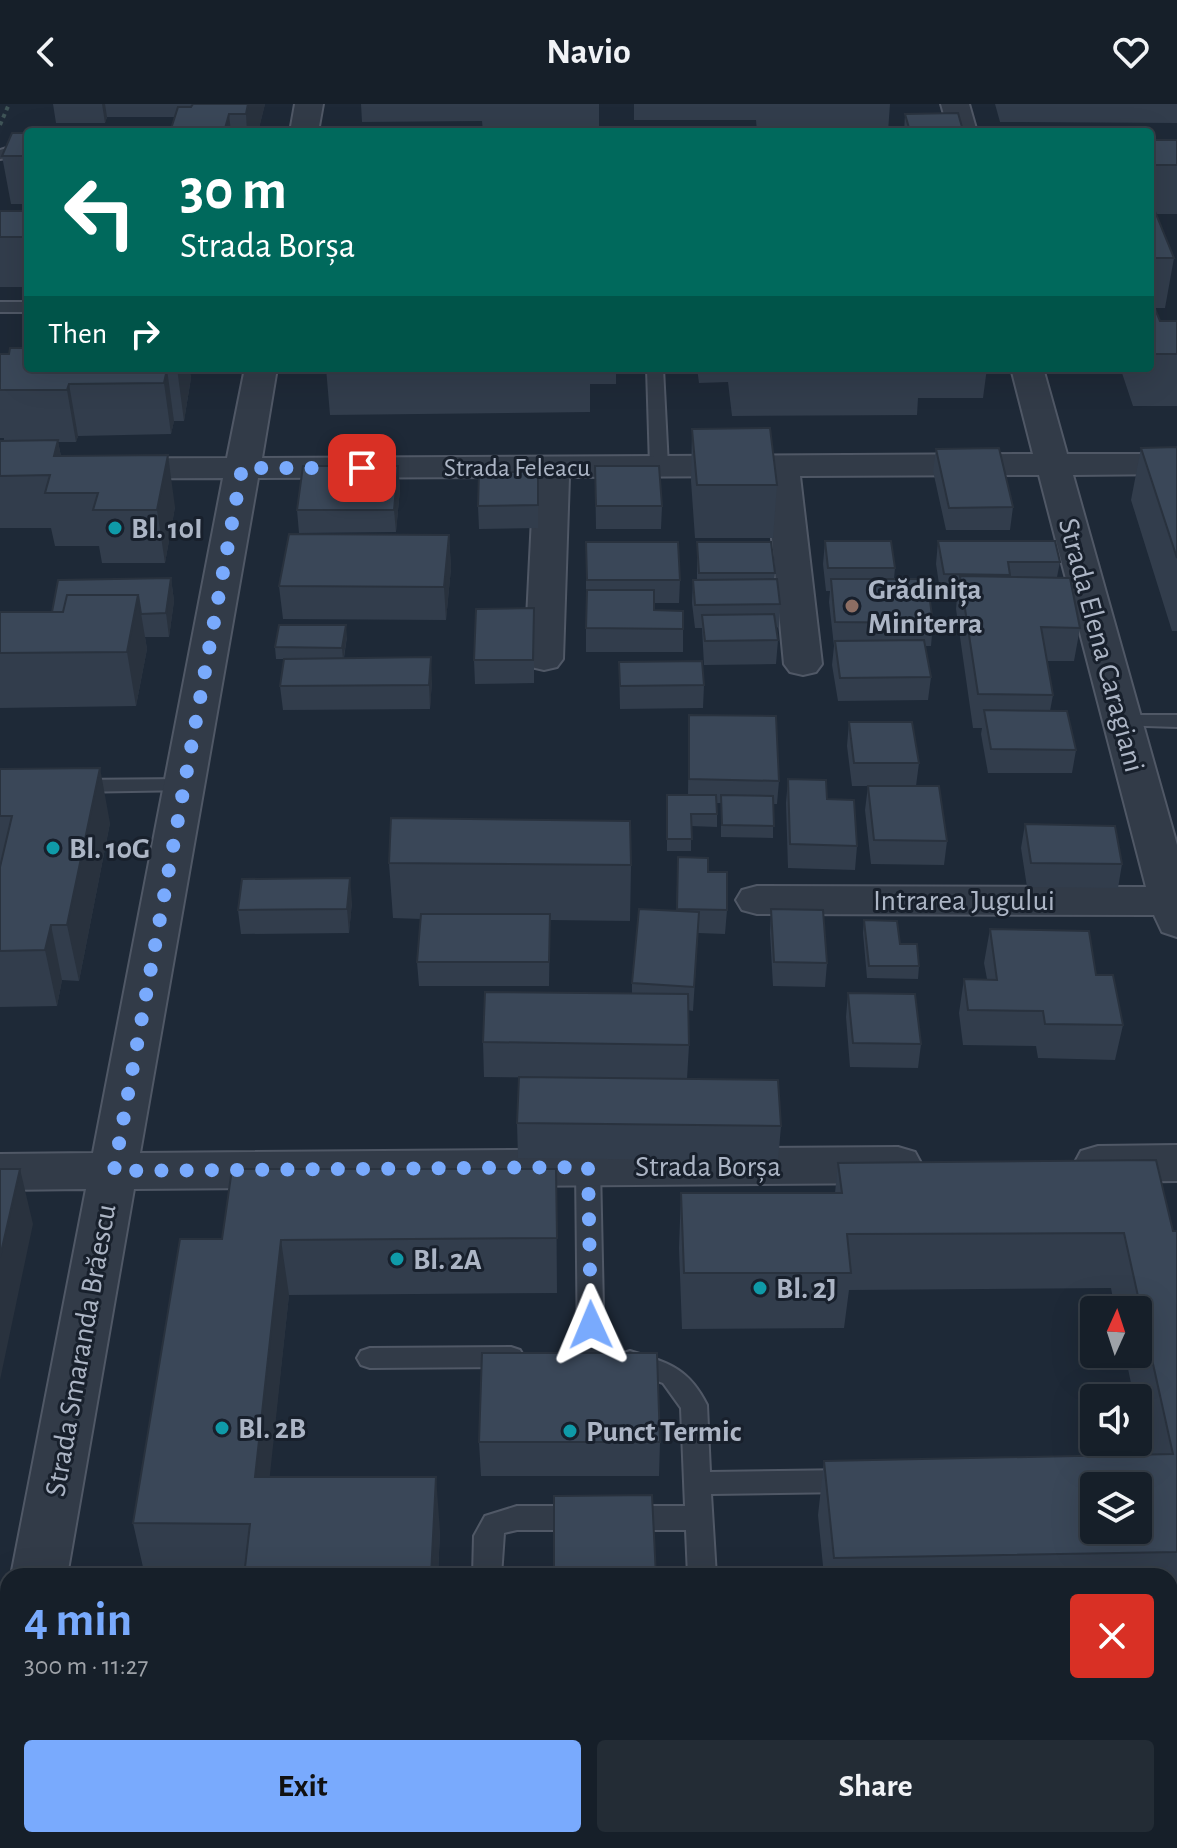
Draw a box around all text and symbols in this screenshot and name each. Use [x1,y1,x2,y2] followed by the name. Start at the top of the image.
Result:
[24,30,68,74] icon: back
[1109,30,1153,74] icon: heart
[546,34,631,70] text: Navio
[48,160,152,264] icon: left
[180,163,287,219] text: 30 m
[180,228,355,264] text: Strada Borșa
[123,312,167,356] icon: right
[48,319,107,349] text: Then
[328,434,396,502] pin
[340,446,384,490] icon: arrive
[444,455,590,481] street label: Strada Feleacu
[131,514,203,544] place label: Bl. 10I
[1053,515,1149,776] street label: Strada Elena Caragiani
[106,519,124,537] marker: Bl. 10I
[868,575,983,639] place label: Grădinița Miniterra
[843,597,861,615] marker: Grădinița Miniterra
[69,834,150,864] place label: Bl. 10G
[44,839,62,857] marker: Bl. 10G
[873,886,1055,916] street label: Intrarea Jugului
[635,1152,781,1184] street label: Strada Borșa
[40,1202,121,1499] street label: Strada Smaranda Brăescu
[413,1245,482,1275] place label: Bl. 2A
[388,1250,406,1268] marker: Bl. 2A
[776,1274,837,1304] place label: Bl. 2J
[751,1279,769,1297] marker: Bl. 2J
[549,1283,633,1367] position arrow
[1080,1296,1152,1368] north arrow
[1080,1296,1152,1544] map controls
[1080,1384,1152,1456] button: sound
[238,1414,306,1444] place label: Bl. 2B
[586,1417,742,1447] place label: Punct Termic
[213,1419,231,1437] marker: Bl. 2B
[561,1422,579,1440] marker: Punct Termic
[1080,1472,1152,1544] button: layers
[1070,1594,1154,1678] button: close
[24,1597,132,1645] text: 4 min
[24,1653,148,1679] text: 300 m · 11:27
[24,1740,581,1832] button: Exit
[597,1740,1154,1832] button: Share

